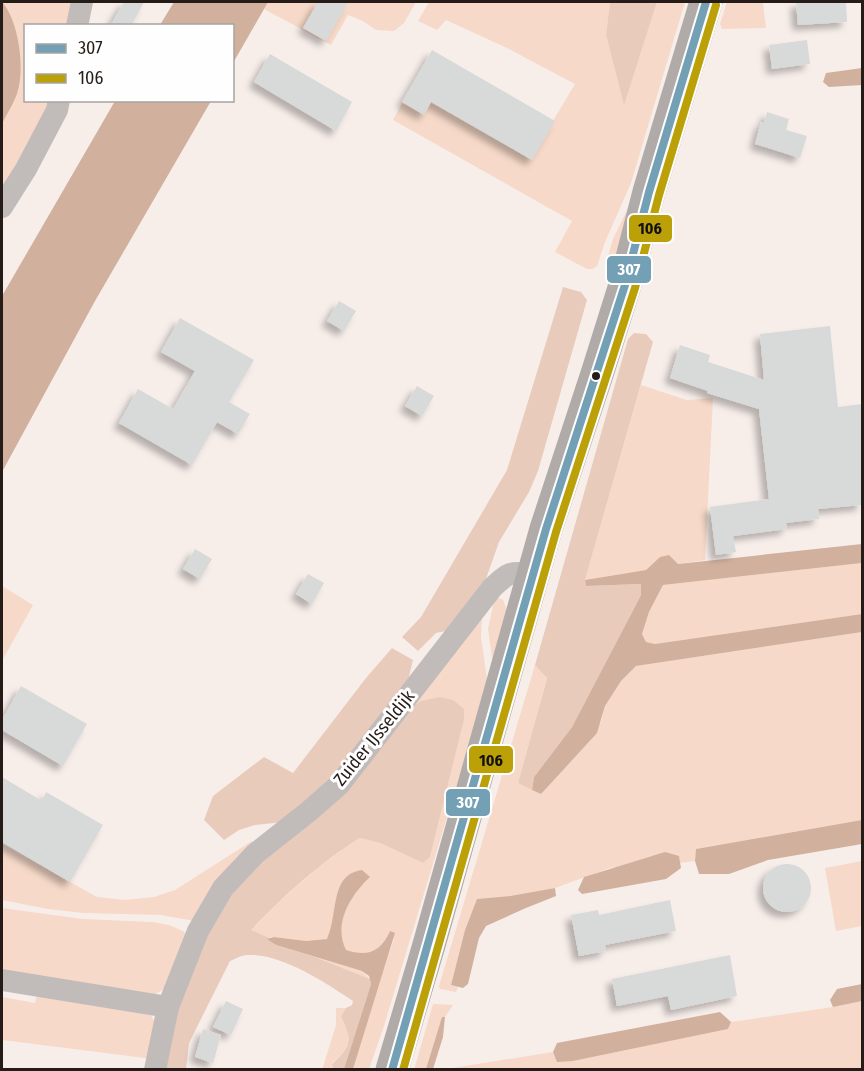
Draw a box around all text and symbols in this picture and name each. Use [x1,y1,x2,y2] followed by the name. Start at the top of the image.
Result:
[24,24,234,102] legend
[78,37,102,59] text: 307
[78,67,103,89] text: 106
[628,214,673,243] line badge: 106
[638,219,662,238] text: 106
[606,255,652,284] line badge: 307
[617,260,641,279] text: 307
[590,370,602,382] unlabelled marker
[329,685,420,790] street label: Zuider IJsseldijk
[468,745,514,774] line badge: 106
[479,751,503,770] text: 106
[445,788,491,817] line badge: 307
[456,793,480,812] text: 307

